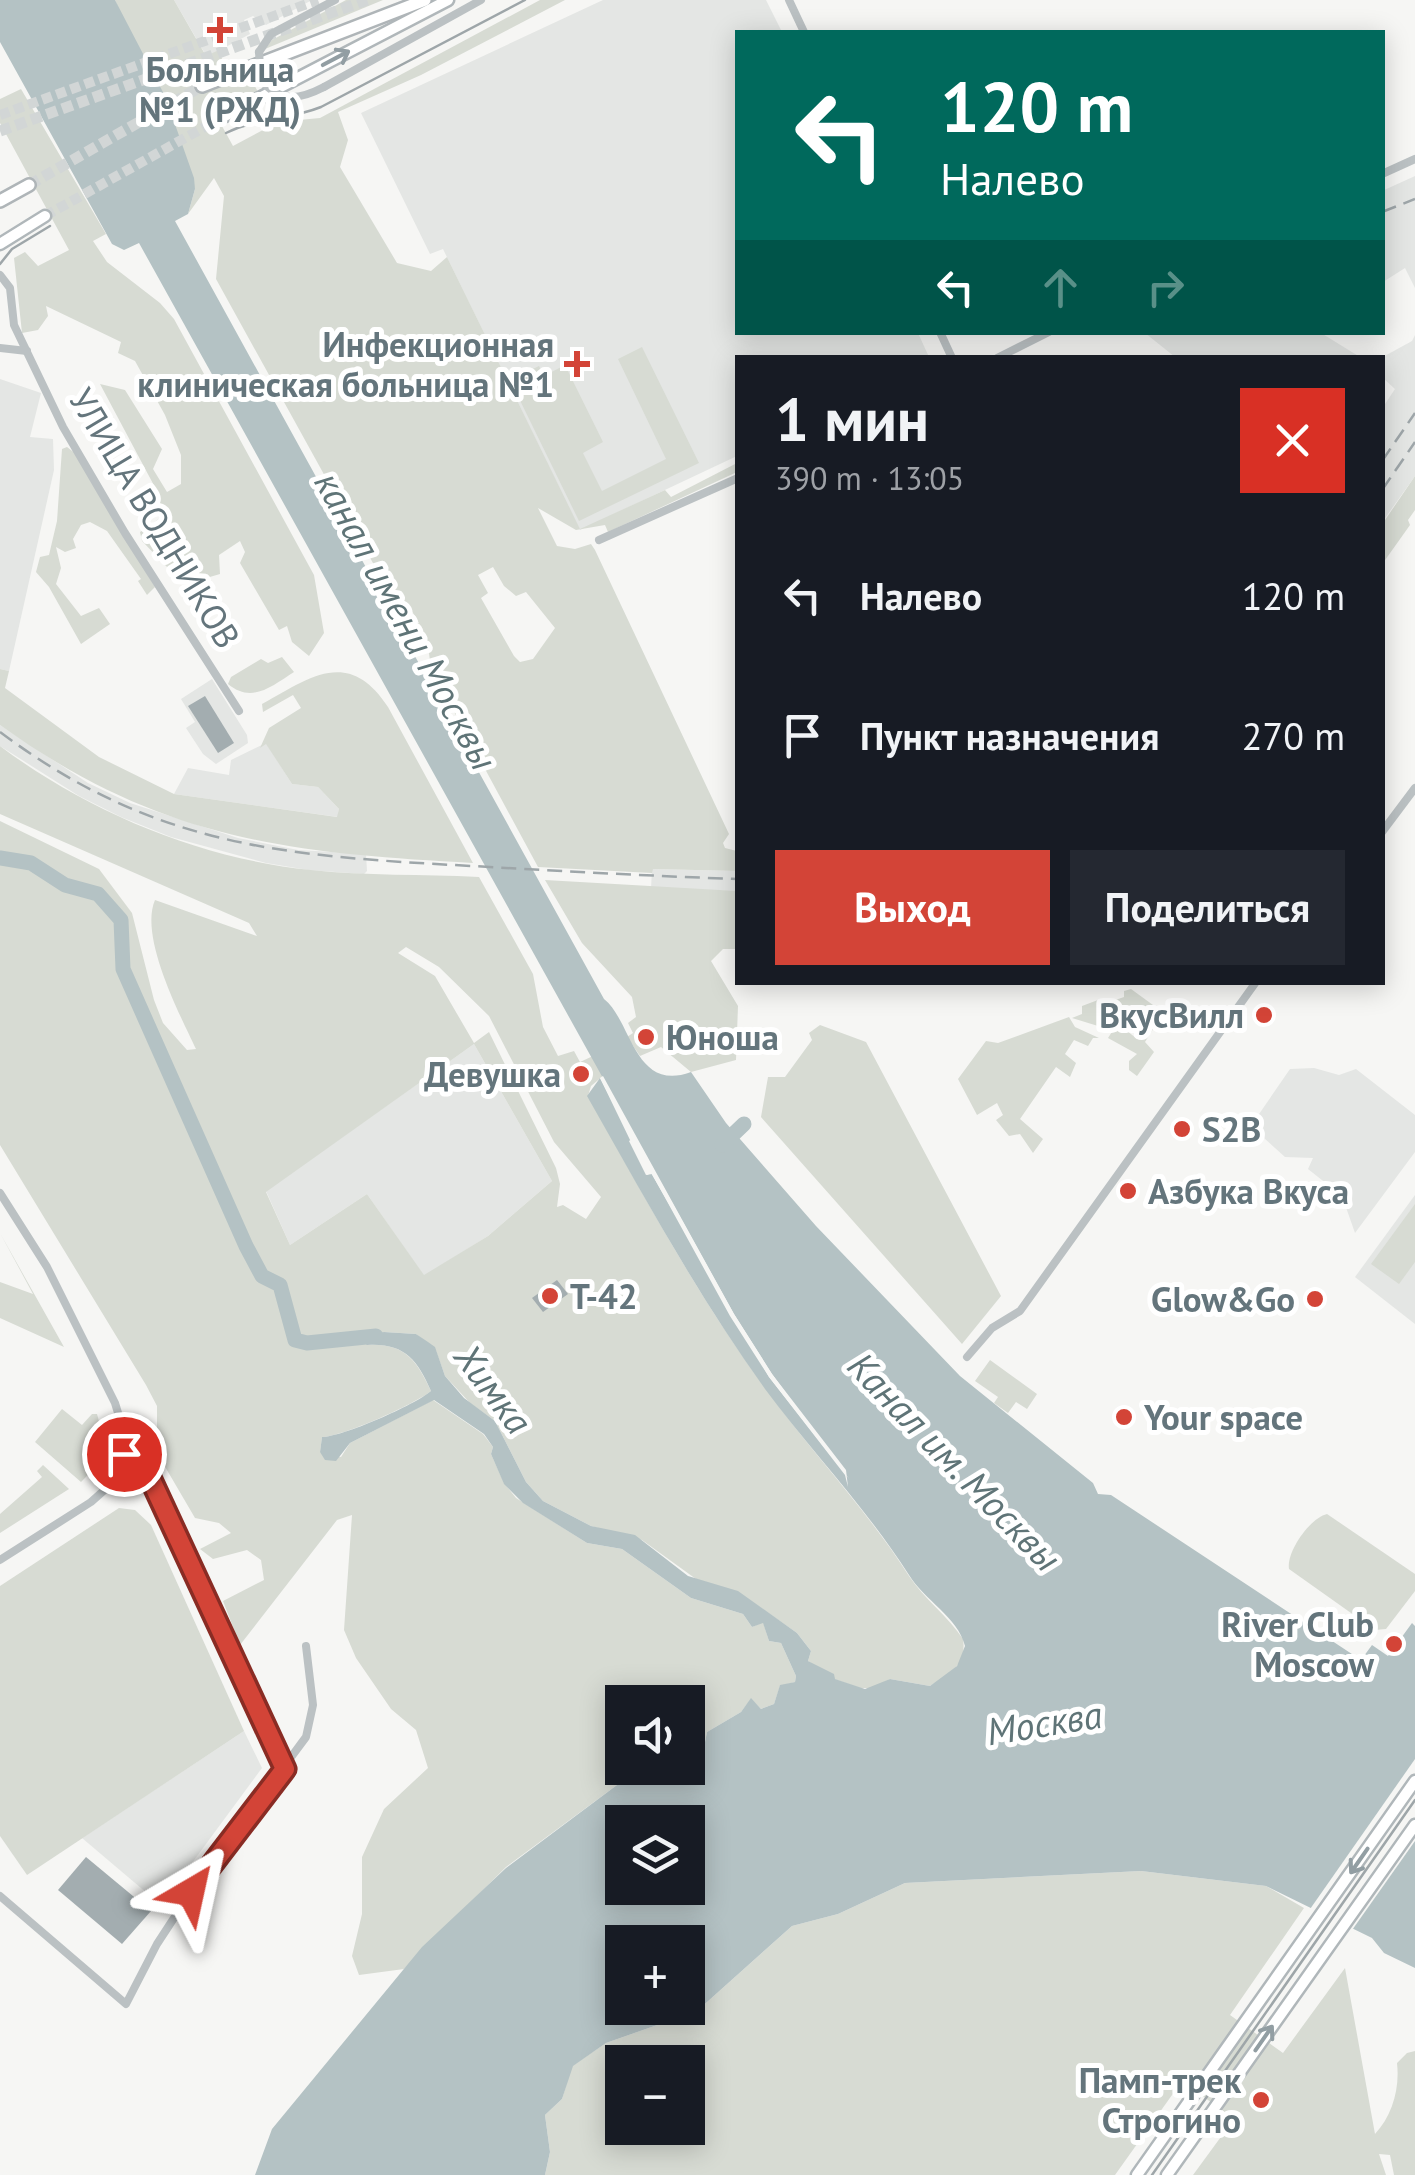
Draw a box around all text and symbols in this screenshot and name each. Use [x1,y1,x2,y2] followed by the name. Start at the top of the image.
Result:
[207,17,233,43] marker: Больница №1 (РЖД)
[139,46,301,132] place label: Больница №1 (РЖД)
[321,48,351,67] one-way arrow
[940,61,1133,151] text: 120 m
[775,70,905,200] icon: left
[940,149,1085,207] text: Налево
[928,260,983,315] icon: left
[1033,260,1088,315] icon: ahead
[1138,260,1193,315] icon: right
[137,321,554,407] place label: Инфекционная клиническая больница №1
[564,351,590,377] marker: Инфекционная клиническая больница №1
[59,380,251,656] street label: УЛИЦА ВОДНИКОВ
[775,380,929,458] text: 1 мин
[1240,388,1345,493] button: close
[775,457,964,499] text: 390 m · 13:05
[305,462,509,778] water label: канал имени Москвы
[775,568,830,623] icon: left
[860,571,982,620] text: Налево
[1242,571,1345,620] text: 120 m
[775,708,830,763] icon: arrive
[860,711,1159,760] text: Пункт назначения
[1242,711,1345,760] text: 270 m
[775,850,1050,965] button: Выход
[1070,850,1345,965] button: Поделиться
[1099,992,1244,1038] place label: ВкусВилл
[1253,1004,1275,1026] marker: ВкусВилл
[666,1014,779,1060] place label: Юноша
[635,1026,657,1048] marker: Юноша
[424,1051,561,1097] place label: Девушка
[570,1063,592,1085] marker: Девушка
[1202,1106,1261,1152] place label: S2B
[1171,1118,1193,1140] marker: S2B
[1148,1168,1349,1214] place label: Азбука Вкуса
[1117,1180,1139,1202] marker: Азбука Вкуса
[570,1273,638,1319] place label: Т-42
[1151,1276,1295,1322] place label: Glow&Go
[539,1285,561,1307] marker: Т-42
[1304,1288,1326,1310] marker: Glow&Go
[444,1332,544,1443] water label: Химка
[838,1341,1072,1581] water label: Канал им. Москвы
[1143,1394,1303,1440] place label: Your space
[1113,1406,1135,1428] marker: Your space
[82,1412,167,1497] pin
[97,1427,152,1482] icon: arrive
[1221,1601,1375,1687] place label: River Club Moscow
[1383,1633,1405,1655] marker: River Club Moscow
[605,1685,705,2145] map controls
[605,1685,705,1785] button: sound
[983,1689,1106,1755] water label: Москва
[605,1805,705,1905] button: layers
[139,1840,243,1944] position arrow
[1349,1847,1370,1874] one-way arrow
[605,1925,705,2025] button: +
[1253,2025,1274,2053] one-way arrow
[605,2045,705,2145] button: −
[1079,2057,1242,2143] place label: Памп-трек Строгино
[1250,2089,1272,2111] marker: Памп-трек Строгино

